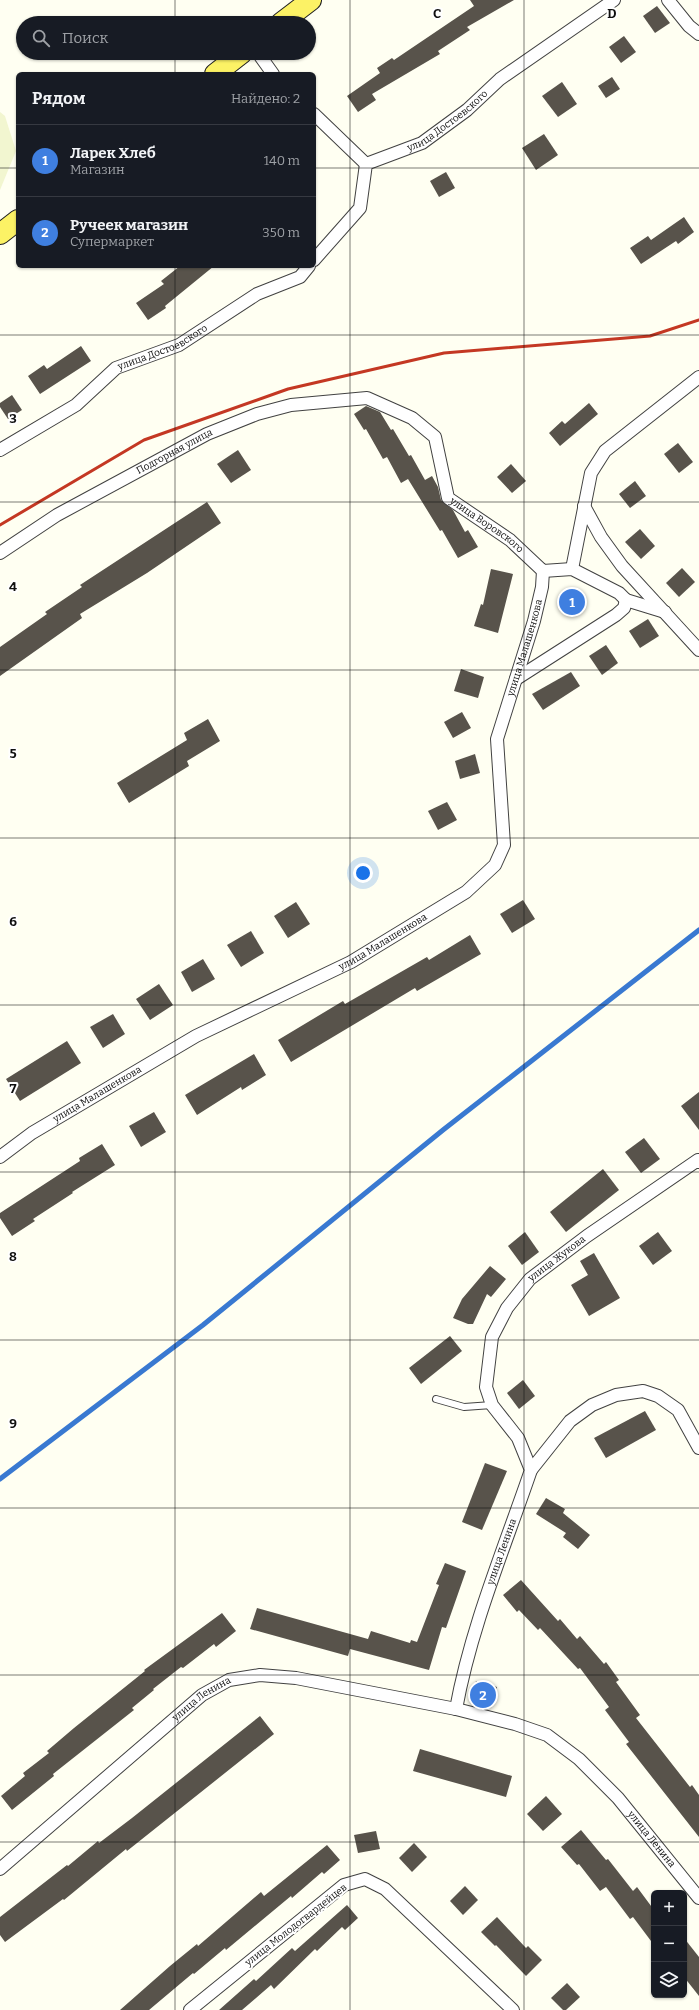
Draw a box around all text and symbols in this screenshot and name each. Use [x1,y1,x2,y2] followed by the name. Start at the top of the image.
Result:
[433,6,441,21] text: C
[607,6,617,21] text: D
[16,16,316,60] search box
[30,27,52,49] icon: search
[62,29,108,47] text: Поиск
[405,87,490,154] street label: улица Достоевского
[32,88,85,109] text: Рядом
[231,91,300,106] text: Найдено: 2
[70,144,156,162] text: Ларек Хлеб
[42,153,48,168] text: 1
[264,153,300,168] text: 140 m
[70,162,125,177] text: Магазин
[70,216,188,234] text: Ручеек магазин
[41,225,49,240] text: 2
[262,225,300,240] text: 350 m
[70,234,154,249] text: Супермаркет
[115,322,210,373] street label: улица Достоевского
[9,411,17,426] text: 3
[134,426,215,477] street label: Подгорная улица
[447,494,526,556] street label: улица Воровского
[9,579,17,594] text: 4
[559,587,585,617] pin: 1
[504,598,545,699] street label: улица Малашенкова
[9,746,17,761] text: 5
[353,863,373,883] your location
[336,911,430,973] street label: улица Малашенкова
[9,914,17,929] text: 6
[50,1063,144,1126] street label: улица Малашенкова
[10,1081,17,1096] text: 7
[525,1233,588,1285] street label: улица Жукова
[9,1249,17,1264] text: 8
[9,1416,17,1431] text: 9
[484,1517,519,1587] street label: улица Ленина
[169,1674,233,1724] street label: улица Ленина
[470,1680,496,1710] pin: 2
[624,1808,678,1870] street label: улица Ленина
[242,1881,350,1969] street label: улица Молодогвардейцев
[651,1890,687,1998] map controls
[651,1890,687,1926] button: +
[651,1926,687,1962] button: −
[651,1962,687,1998] button: layers

